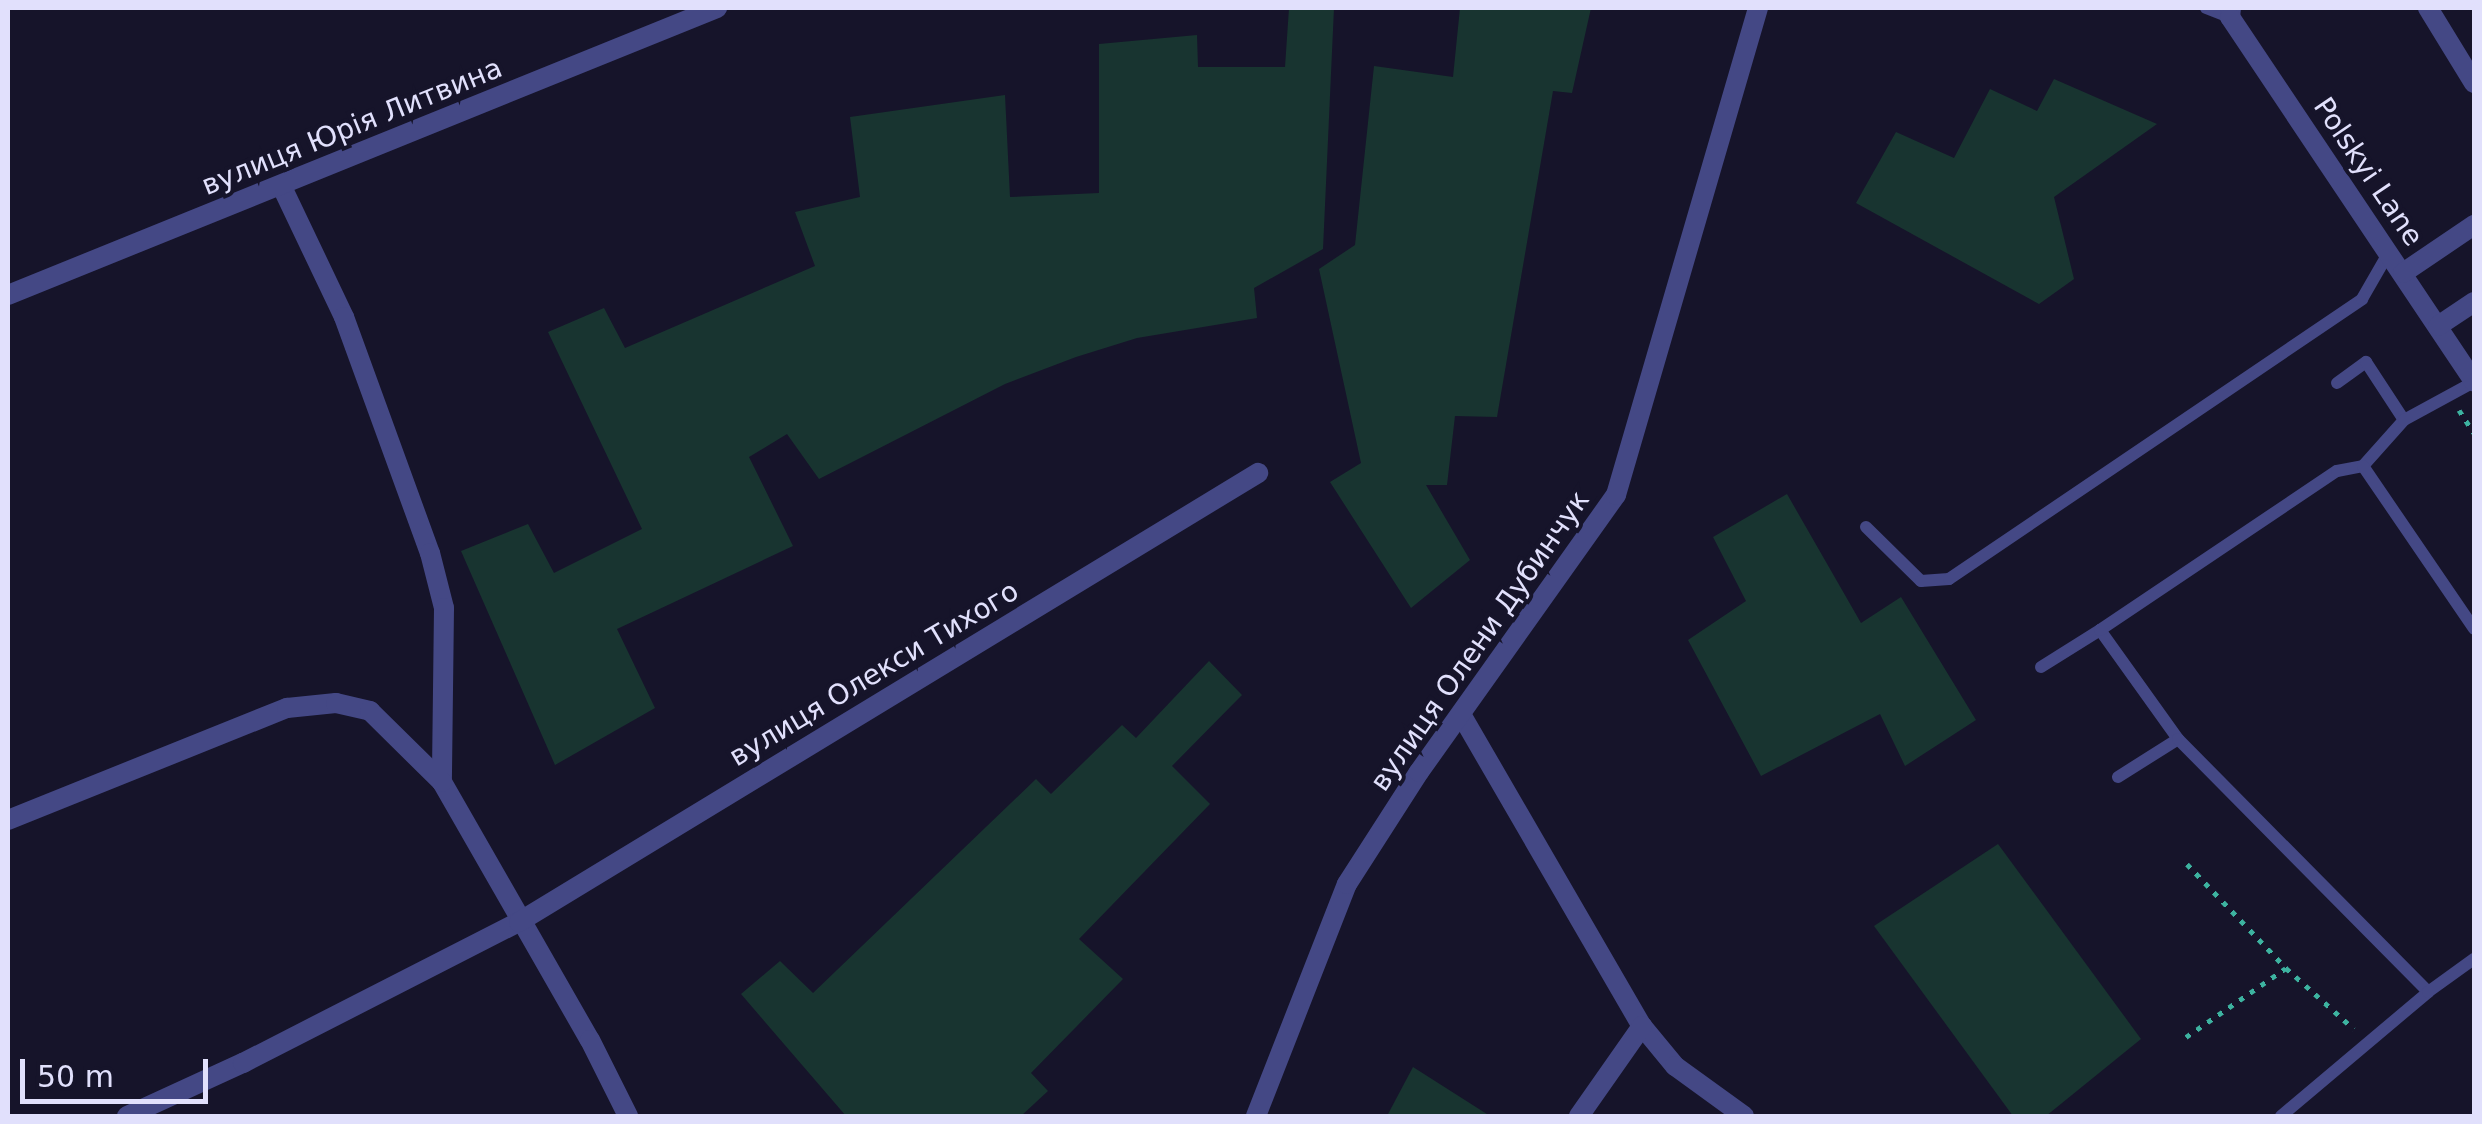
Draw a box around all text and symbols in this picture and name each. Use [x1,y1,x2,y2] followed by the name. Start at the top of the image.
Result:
[197,51,507,203] street label: вулиця Юрія Литвина
[2306,91,2430,253] street label: Polskyi Lane
[1363,484,1597,798] street label: вулиця Олени Дубинчук
[723,574,1025,774] street label: вулиця Олекси Тихого
[25,1039,212,1101] scale bar
[37,1059,114,1094] text: 50 m

